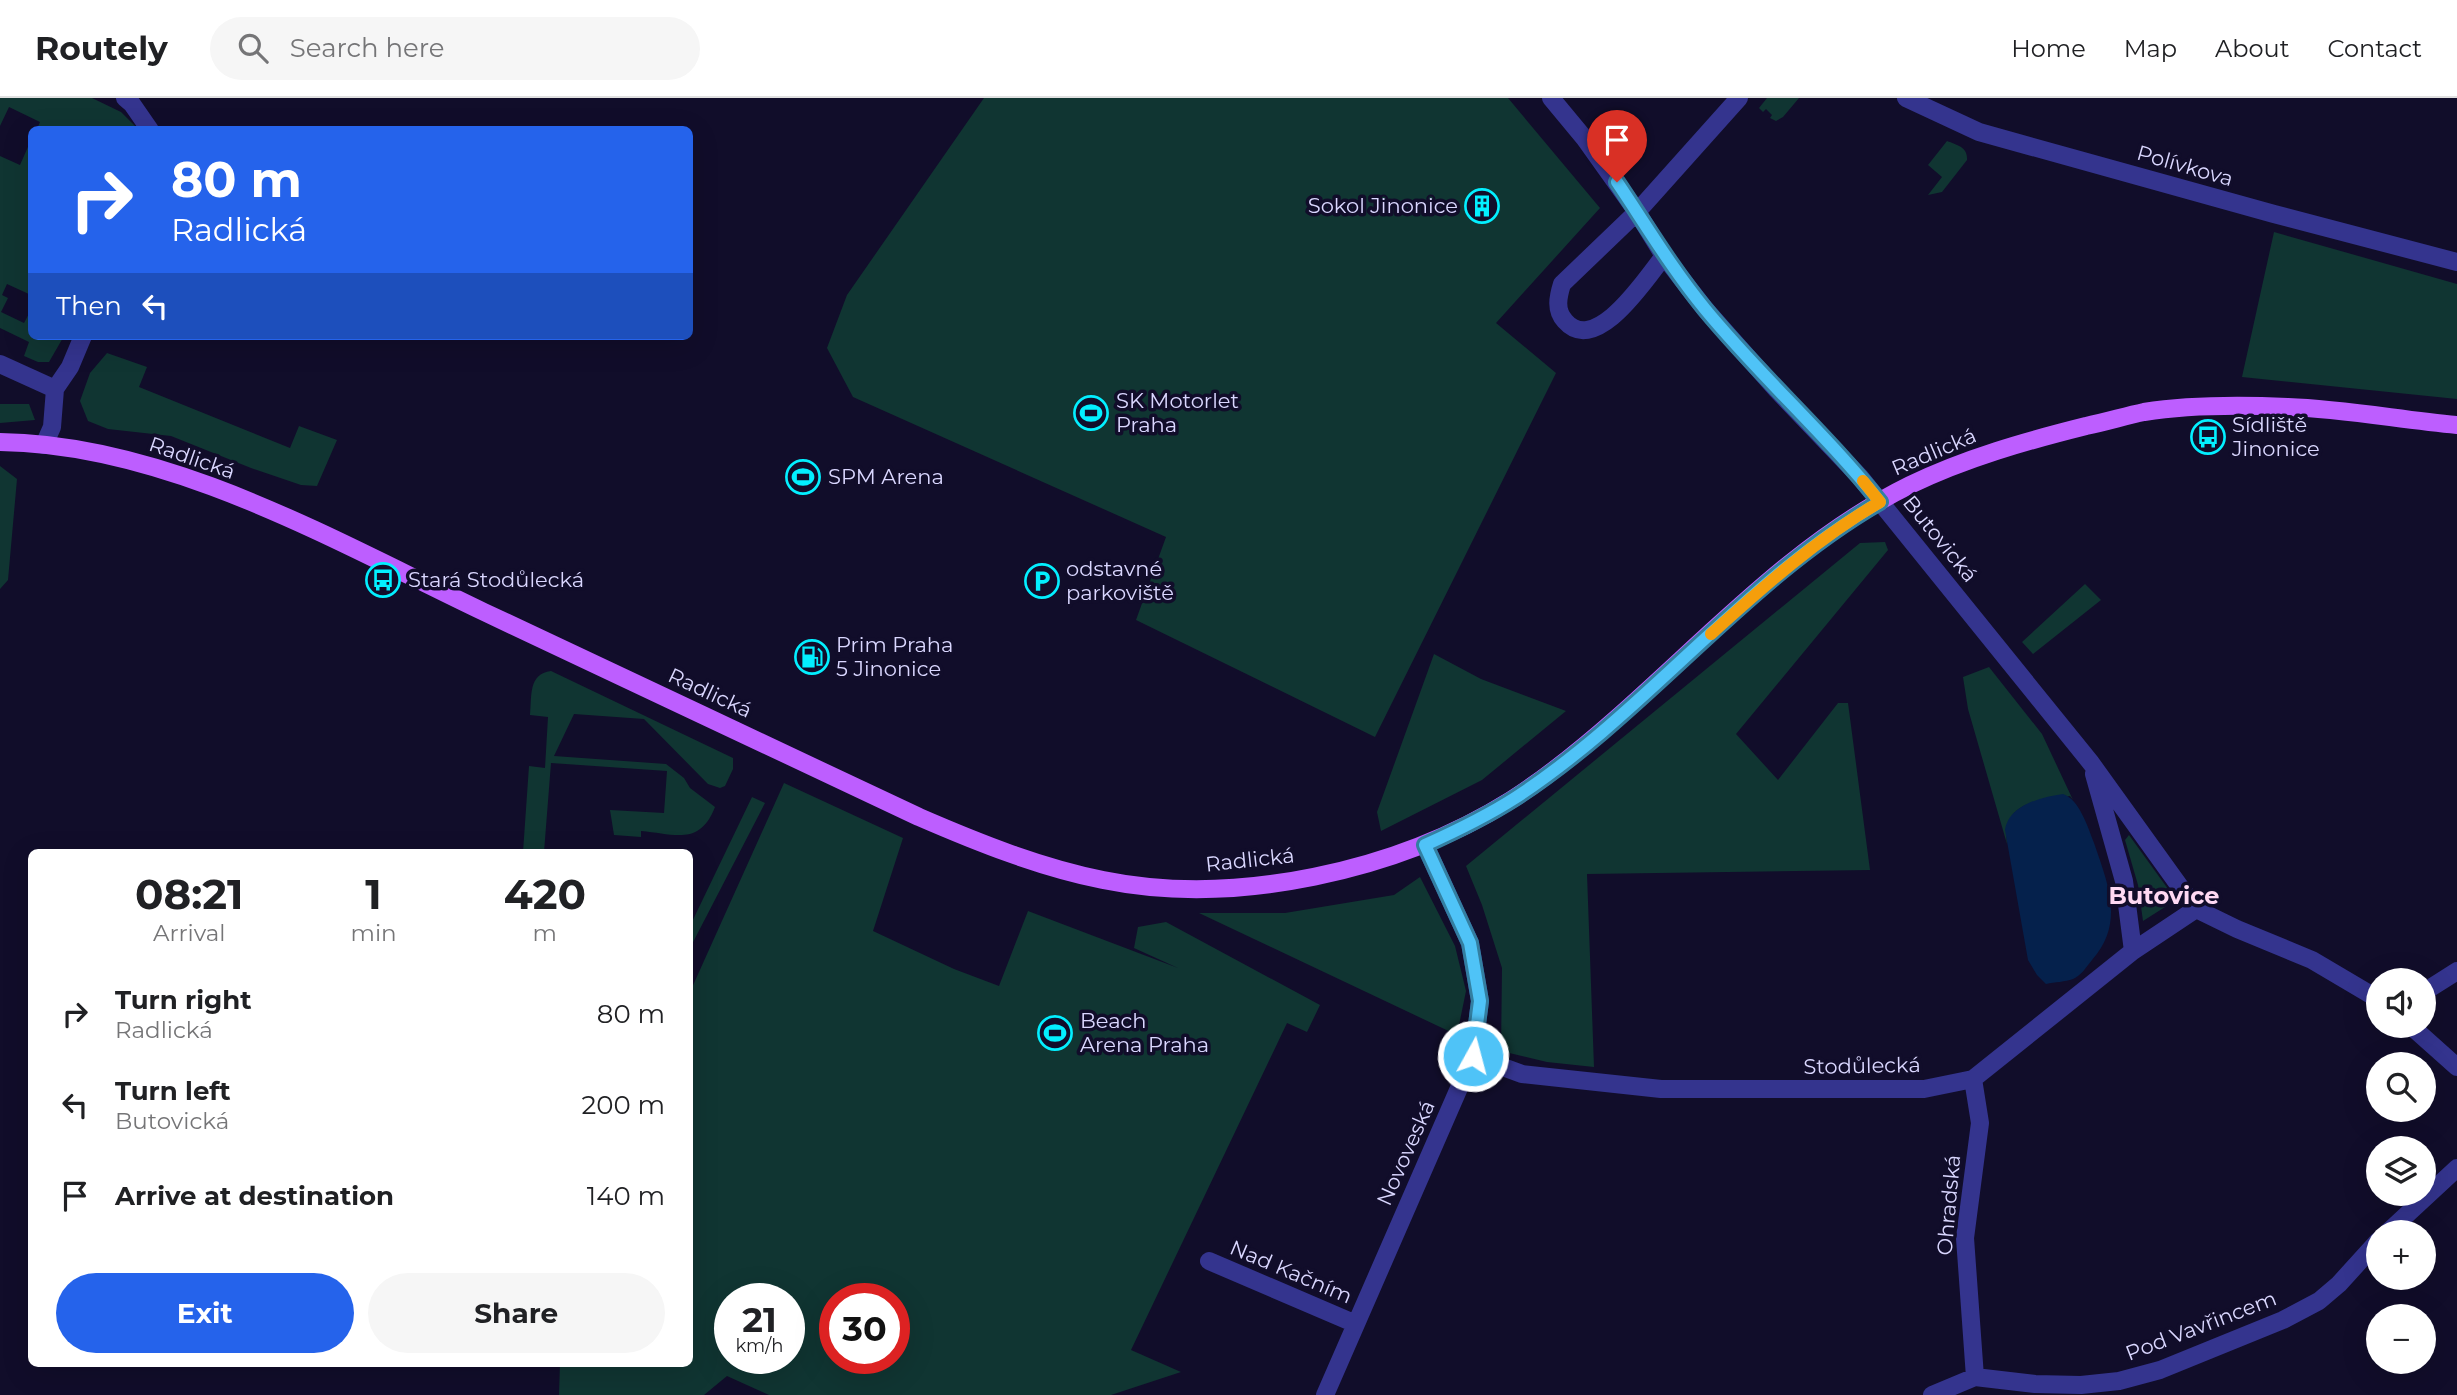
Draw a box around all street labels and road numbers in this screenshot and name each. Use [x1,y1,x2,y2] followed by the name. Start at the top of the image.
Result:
[2134,140,2236,191] street label: Polívkova
[1888,423,1980,481] street label: Radlická
[146,431,239,484] street label: Radlická
[1898,490,1983,587] street label: Butovická
[664,662,756,723] street label: Radlická
[1204,842,1296,877] street label: Radlická
[1803,1052,1921,1079] street label: Stodůlecká
[1371,1096,1440,1209] street label: Novoveská
[1932,1154,1965,1256] street label: Ohradská
[1226,1235,1356,1308] street label: Nad Kačním
[2122,1285,2280,1366] street label: Pod Vavřincem

